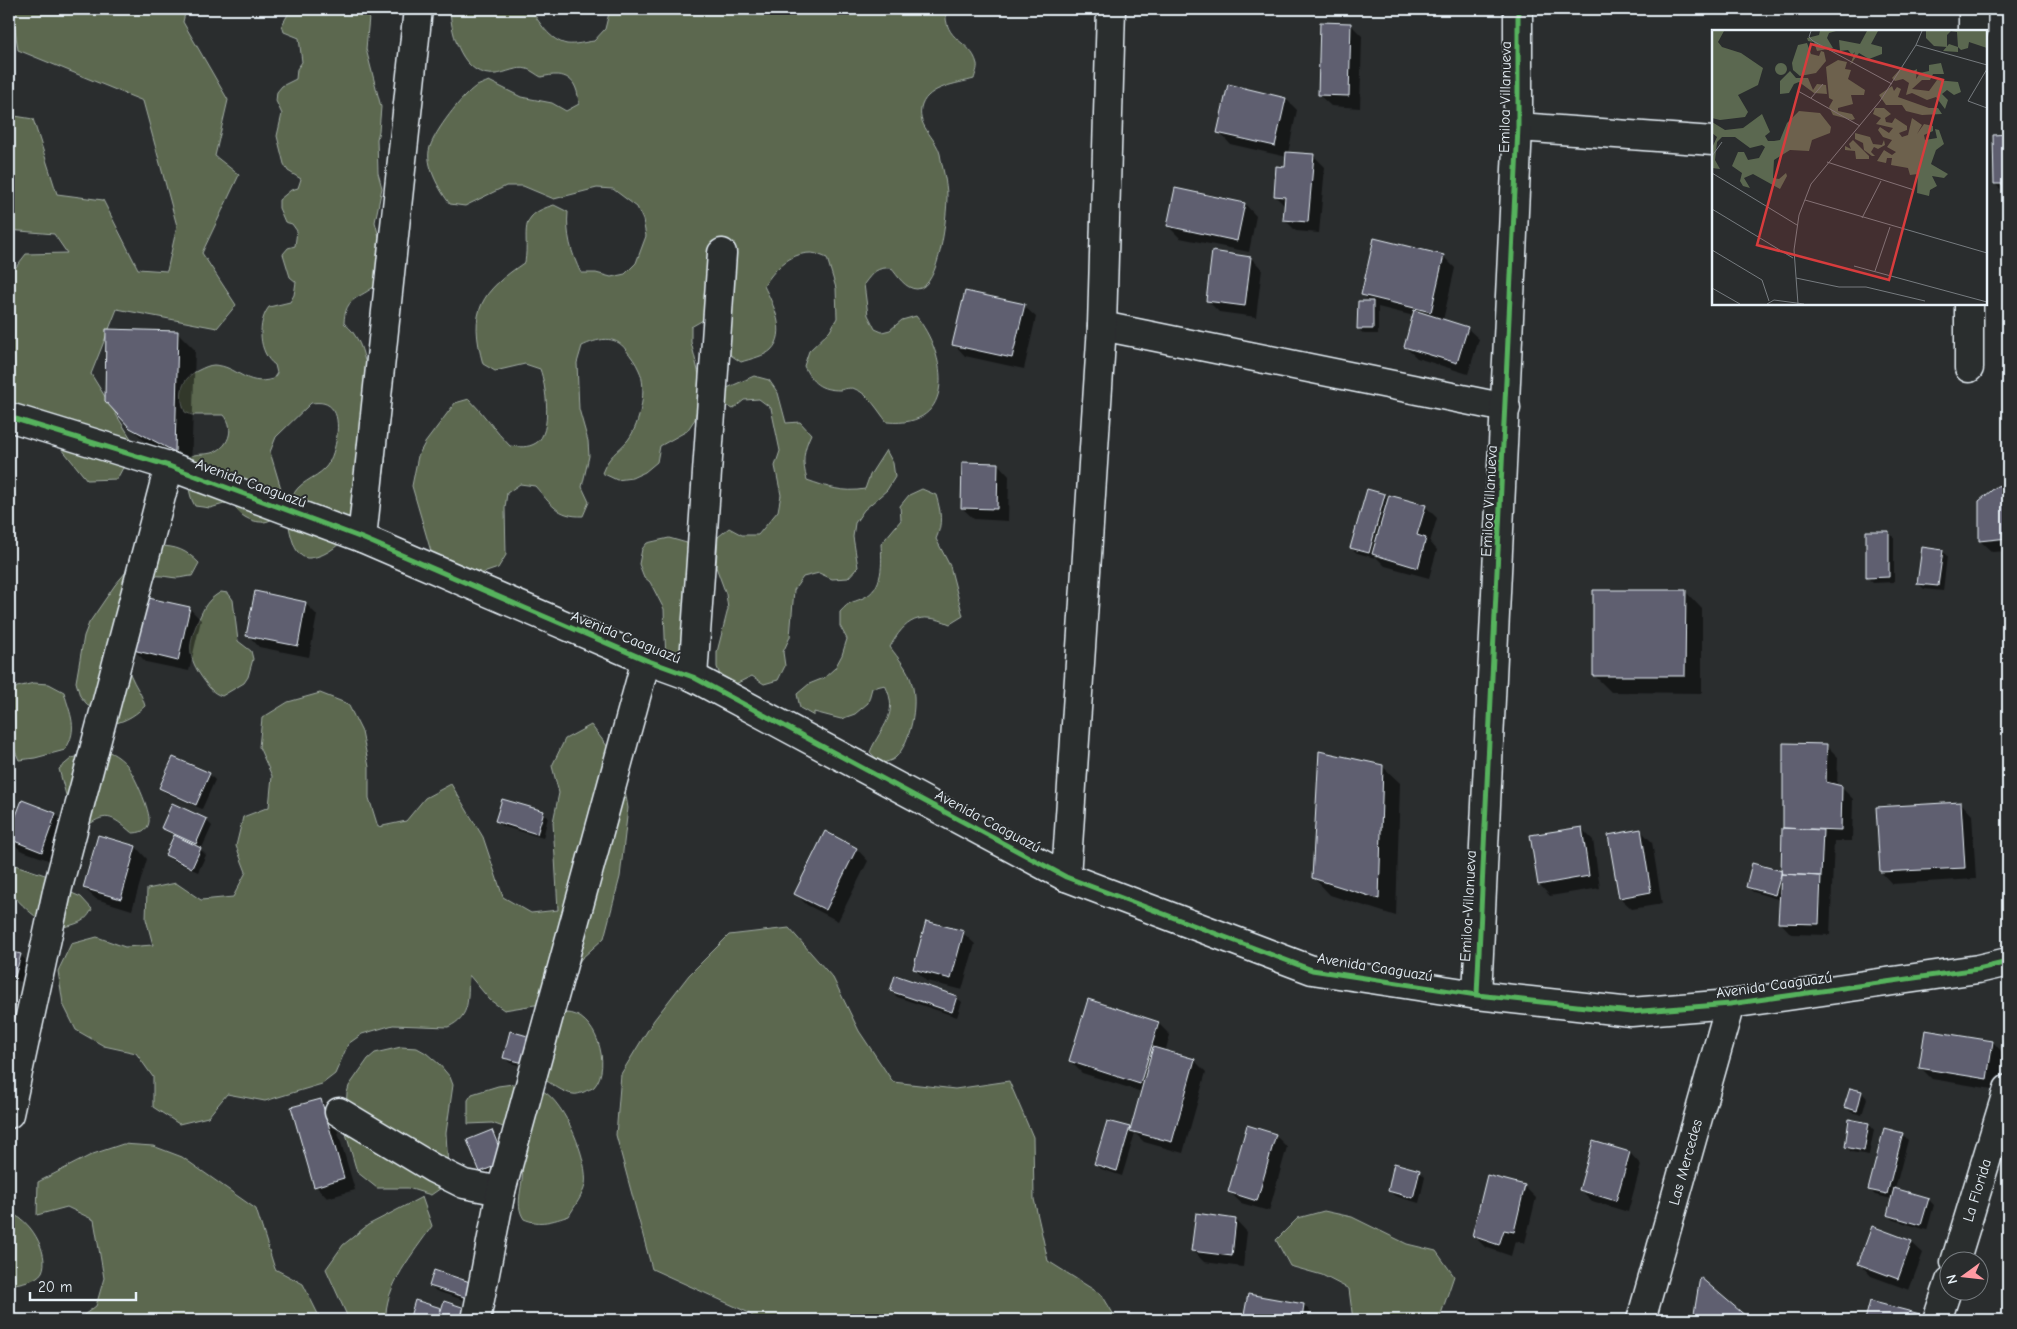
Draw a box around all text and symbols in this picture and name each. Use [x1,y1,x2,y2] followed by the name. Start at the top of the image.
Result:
[1712,30,1987,305] inset map
[1495,41,1515,153] street label: Emiloa Villanueva
[1477,445,1501,557] street label: Emiloa Villanueva
[193,455,309,511] street label: Avenida Caaguazú
[568,607,684,667] street label: Avenida Caaguazú
[932,786,1044,856] street label: Avenida Caaguazú
[1456,850,1480,962] street label: Emiloa Villanueva
[1316,949,1434,985] street label: Avenida Caaguazú
[1715,968,1833,1002] street label: Avenida Caaguazú
[1665,1117,1706,1207] street label: Las Mercedes
[1959,1157,1995,1224] street label: La Florida
[1940,1252,1990,1302] north arrow
[30,1269,136,1301] scale bar
[1943,1273,1961,1286] text: N
[38,1278,72,1296] text: 20 m

